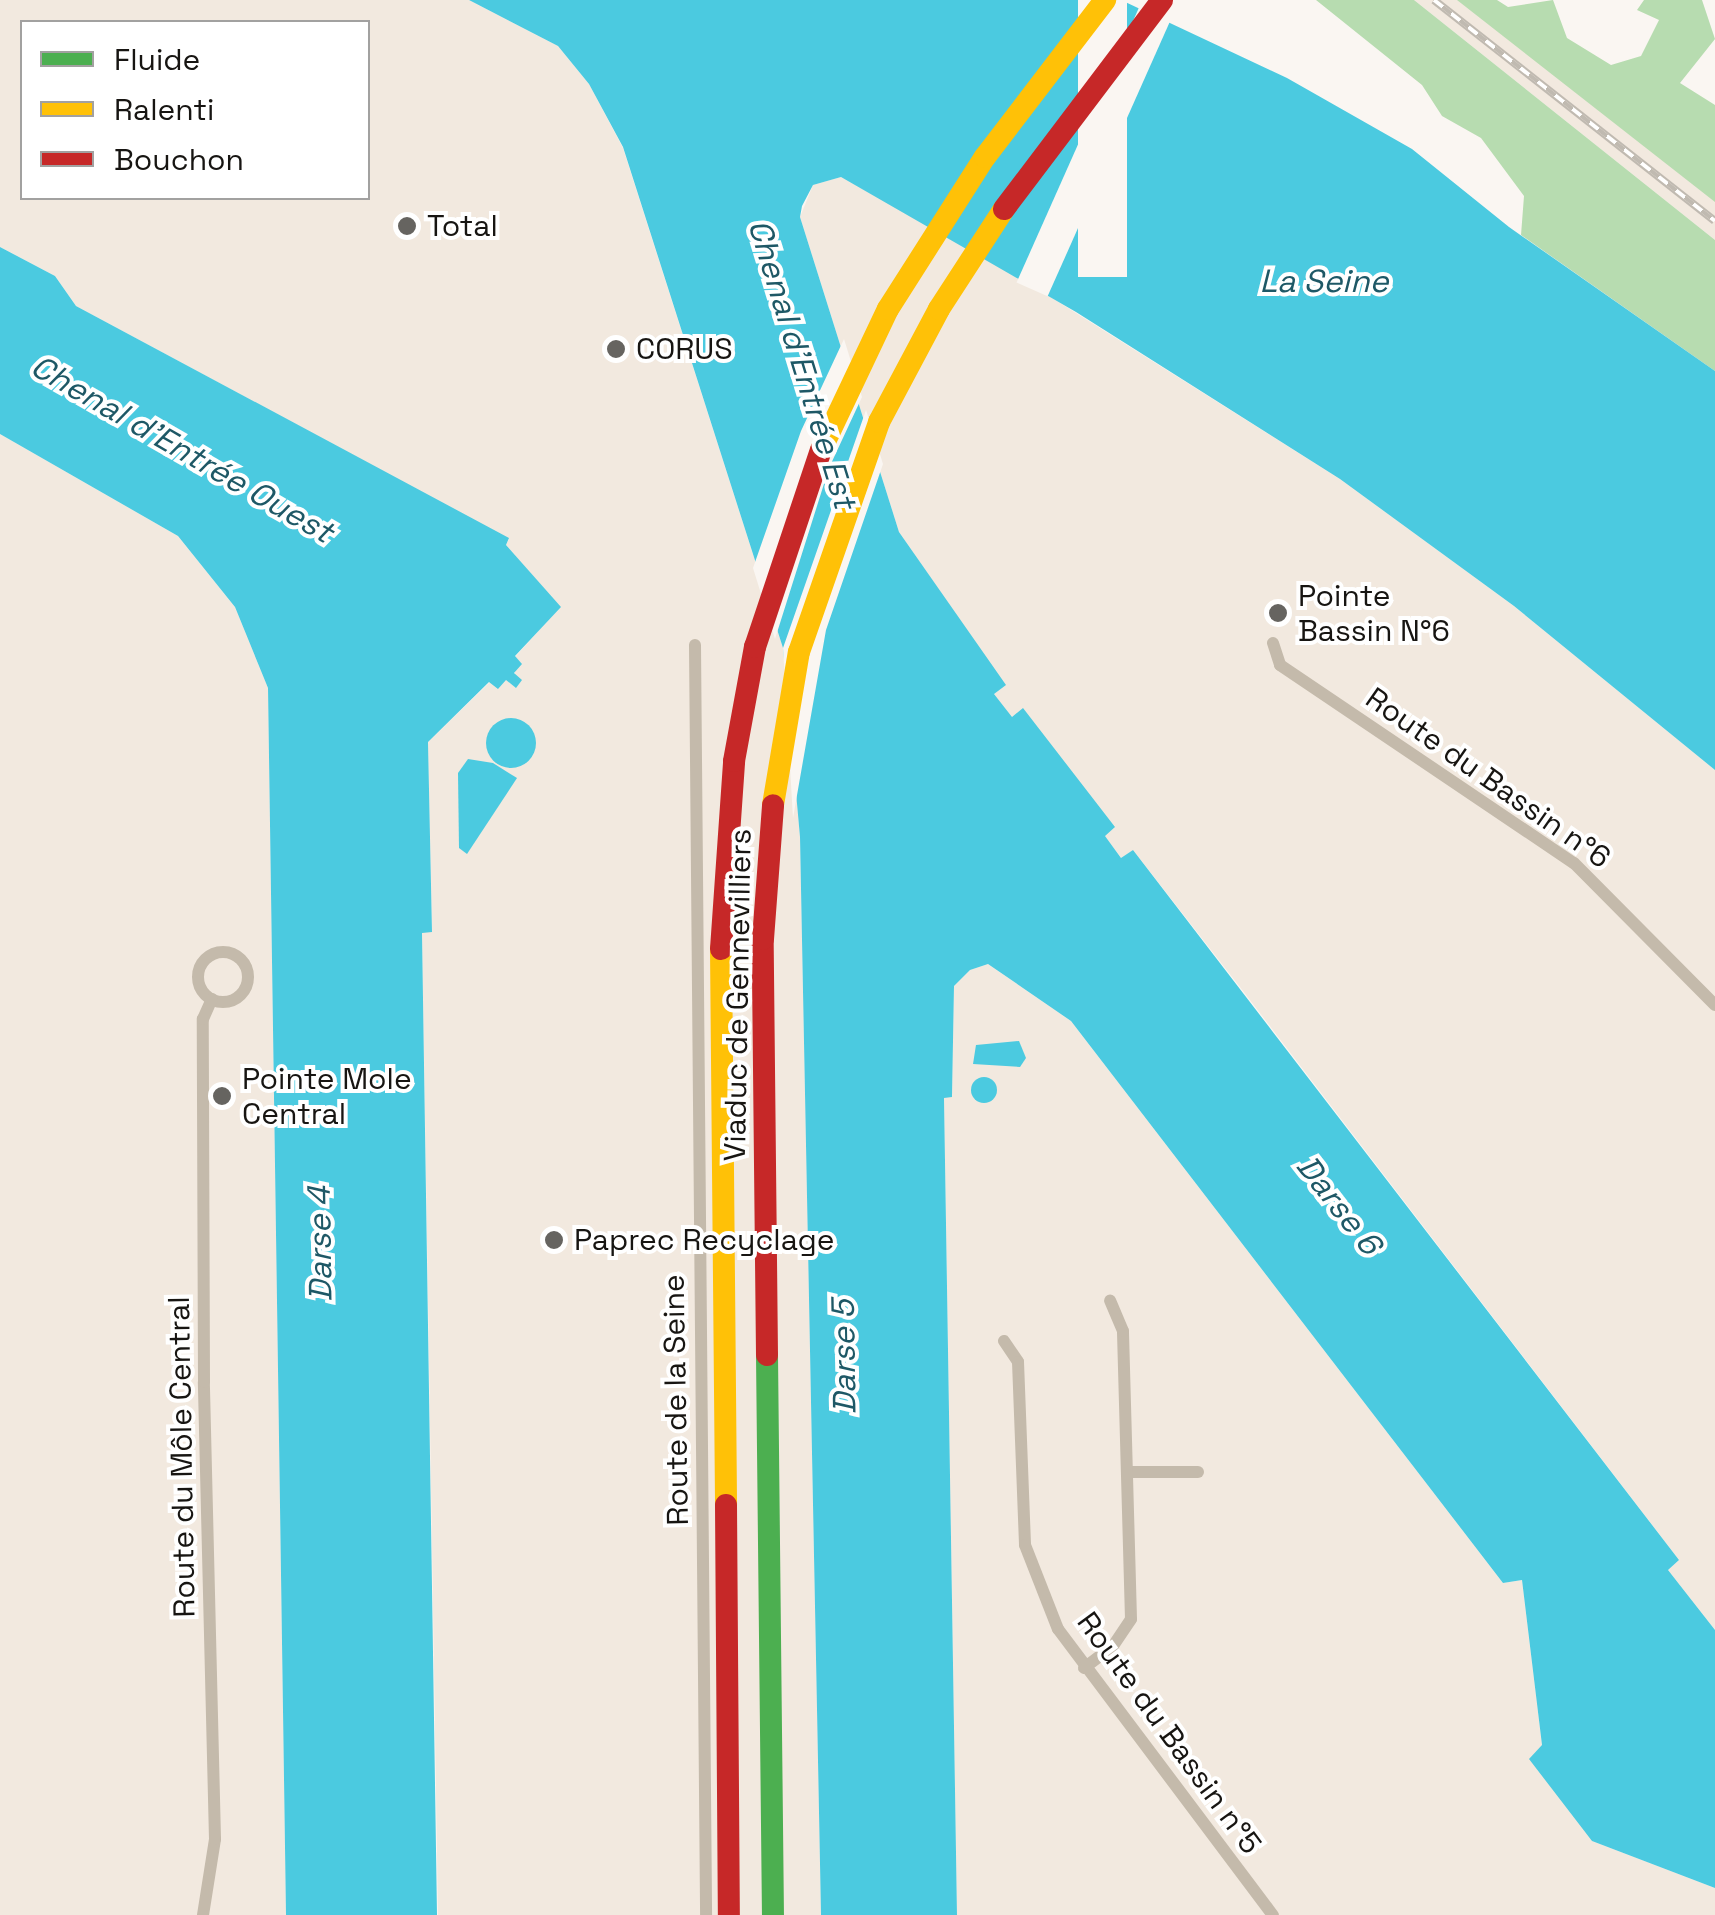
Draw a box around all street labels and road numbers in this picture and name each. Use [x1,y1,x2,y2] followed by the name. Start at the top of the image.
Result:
[1359,680,1617,876] street label: Route du Bassin n°6
[717,828,759,1162] street label: Viaduc de Gennevilliers
[656,1274,696,1526] street label: Route de la Seine
[161,1296,203,1618] street label: Route du Môle Central
[1069,1605,1269,1861] street label: Route du Bassin n°5

